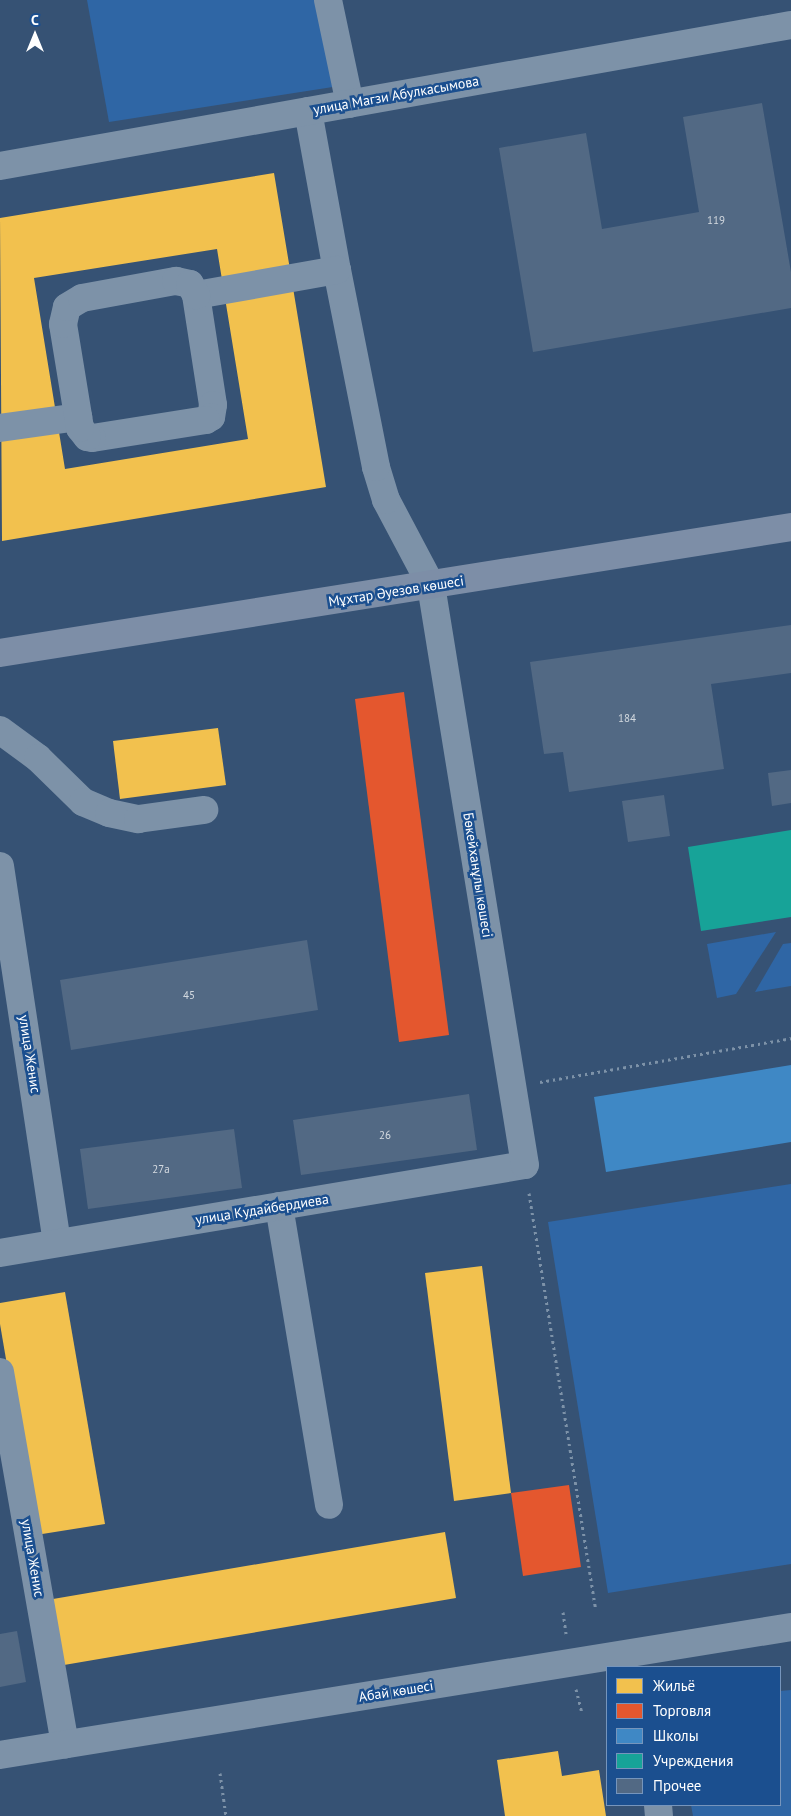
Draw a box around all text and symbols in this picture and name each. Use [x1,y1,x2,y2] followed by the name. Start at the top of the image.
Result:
[10,10,60,60] north arrow
[31,11,39,29] text: С
[311,72,481,118] street label: улица Магзи Абулкасымова
[707,213,725,227] house number: 119
[327,572,465,610] street label: Мұхтар Әуезов көшесі
[618,711,636,725] house number: 184
[460,811,496,939] street label: Бөкейханұлы көшесі
[183,988,195,1002] house number: 45
[16,1014,44,1094] street label: улица Женис
[379,1128,391,1142] house number: 26
[152,1162,170,1176] house number: 27а
[194,1190,330,1228] street label: улица Кудайбердиева
[18,1518,48,1598] street label: улица Женис
[606,1666,781,1806] legend
[653,1676,695,1695] text: Жильё
[357,1677,435,1705] street label: Абай көшесі
[653,1701,711,1720] text: Торговля
[653,1726,699,1745] text: Школы
[653,1751,733,1770] text: Учреждения
[653,1776,701,1795] text: Прочее

